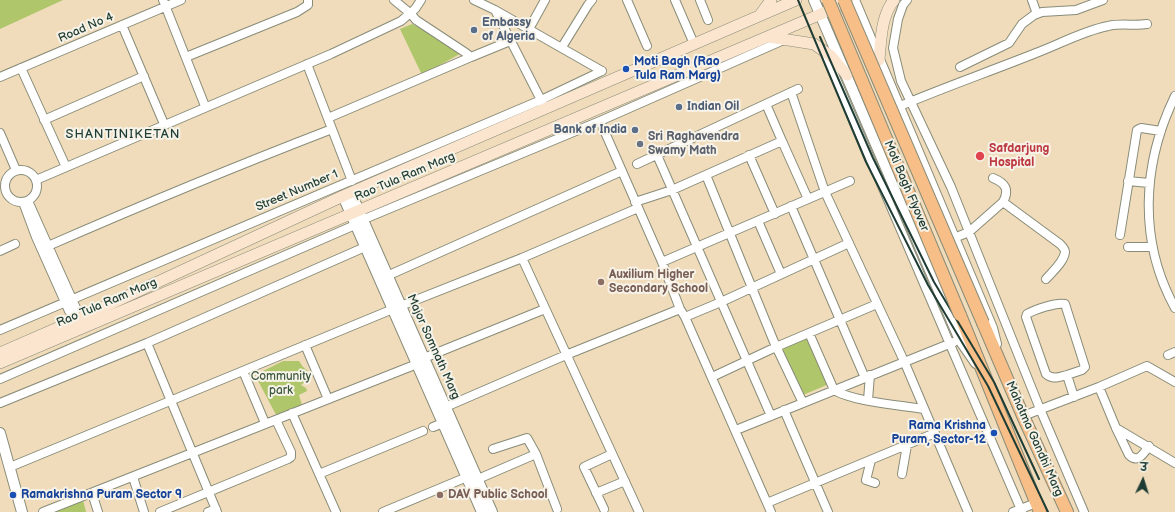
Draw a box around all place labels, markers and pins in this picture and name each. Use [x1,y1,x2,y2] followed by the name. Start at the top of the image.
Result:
[482,16,535,44] place label: Embassy of Algeria
[469,25,479,35] marker: Embassy of Algeria
[634,55,721,83] place label: Moti Bagh (Rao Tula Ram Marg)
[621,64,631,74] marker: Moti Bagh (Rao Tula Ram Marg)
[687,100,739,114] place label: Indian Oil
[674,102,684,112] marker: Indian Oil
[553,123,627,137] place label: Bank of India
[630,125,640,135] marker: Bank of India
[648,130,739,158] place label: Sri Raghavendra Swamy Math
[635,139,645,149] marker: Sri Raghavendra Swamy Math
[989,142,1049,170] place label: Safdarjung Hospital
[974,150,986,162] marker: Safdarjung Hospital
[609,268,708,296] place label: Auxilium Higher Secondary School
[596,277,606,287] marker: Auxilium Higher Secondary School
[891,419,986,447] place label: Rama Krishna Puram, Sector-12
[989,428,999,438] marker: Rama Krishna Puram, Sector-12
[21,488,182,502] place label: Ramakrishna Puram Sector 9
[448,488,548,502] place label: DAV Public School
[8,490,18,500] marker: Ramakrishna Puram Sector 9
[435,490,445,500] marker: DAV Public School

